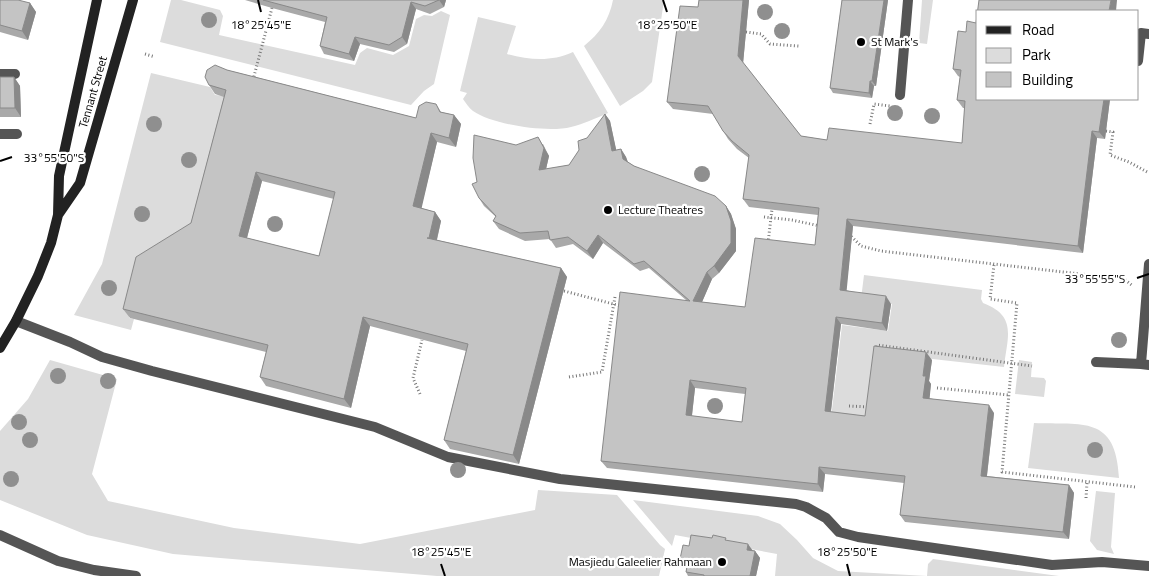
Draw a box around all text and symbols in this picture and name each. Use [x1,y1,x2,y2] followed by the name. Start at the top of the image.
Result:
[976,10,1139,100] legend
[231,15,292,34] text: 18°25'45"E
[637,15,698,34] text: 18°25'50"E
[1022,18,1054,41] text: Road
[871,32,919,51] place label: St Mark's
[855,36,867,48] marker: St Mark's
[1022,43,1051,66] text: Park
[73,53,112,130] street label: Tennant Street
[1022,68,1073,91] text: Building
[24,148,84,167] text: 33°55'50"S
[618,200,703,219] place label: Lecture Theatres
[602,204,614,216] marker: Lecture Theatres
[1065,269,1125,288] text: 33°55'55"S
[411,542,472,561] text: 18°25'45"E
[817,542,878,561] text: 18°25'50"E
[569,552,712,571] place label: Masjiedu Galeelier Rahmaan
[716,556,728,568] marker: Masjiedu Galeelier Rahmaan

